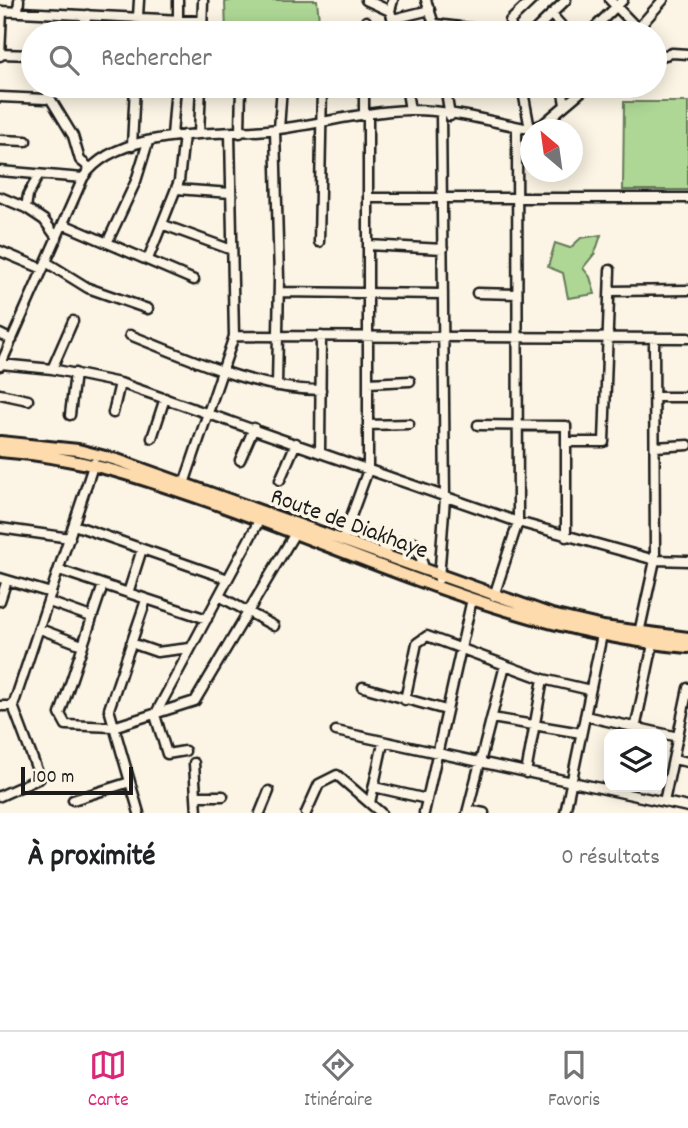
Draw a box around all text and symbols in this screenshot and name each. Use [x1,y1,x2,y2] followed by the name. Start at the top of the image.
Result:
[21,21,667,98] search box
[45,41,83,79] icon: search
[101,41,212,78] text: Rechercher
[520,119,583,182] north arrow
[265,481,432,569] street label: Route de Diakhaye
[604,729,667,792] map controls
[604,729,667,792] button: layers
[21,764,133,796] scale bar
[32,765,74,792] text: 100 m
[28,837,155,880] text: À proximité
[561,842,660,875] text: 0 résultats
[88,1046,129,1115] tab: Carte
[304,1046,372,1115] tab: Itinéraire
[548,1046,600,1115] tab: Favoris

